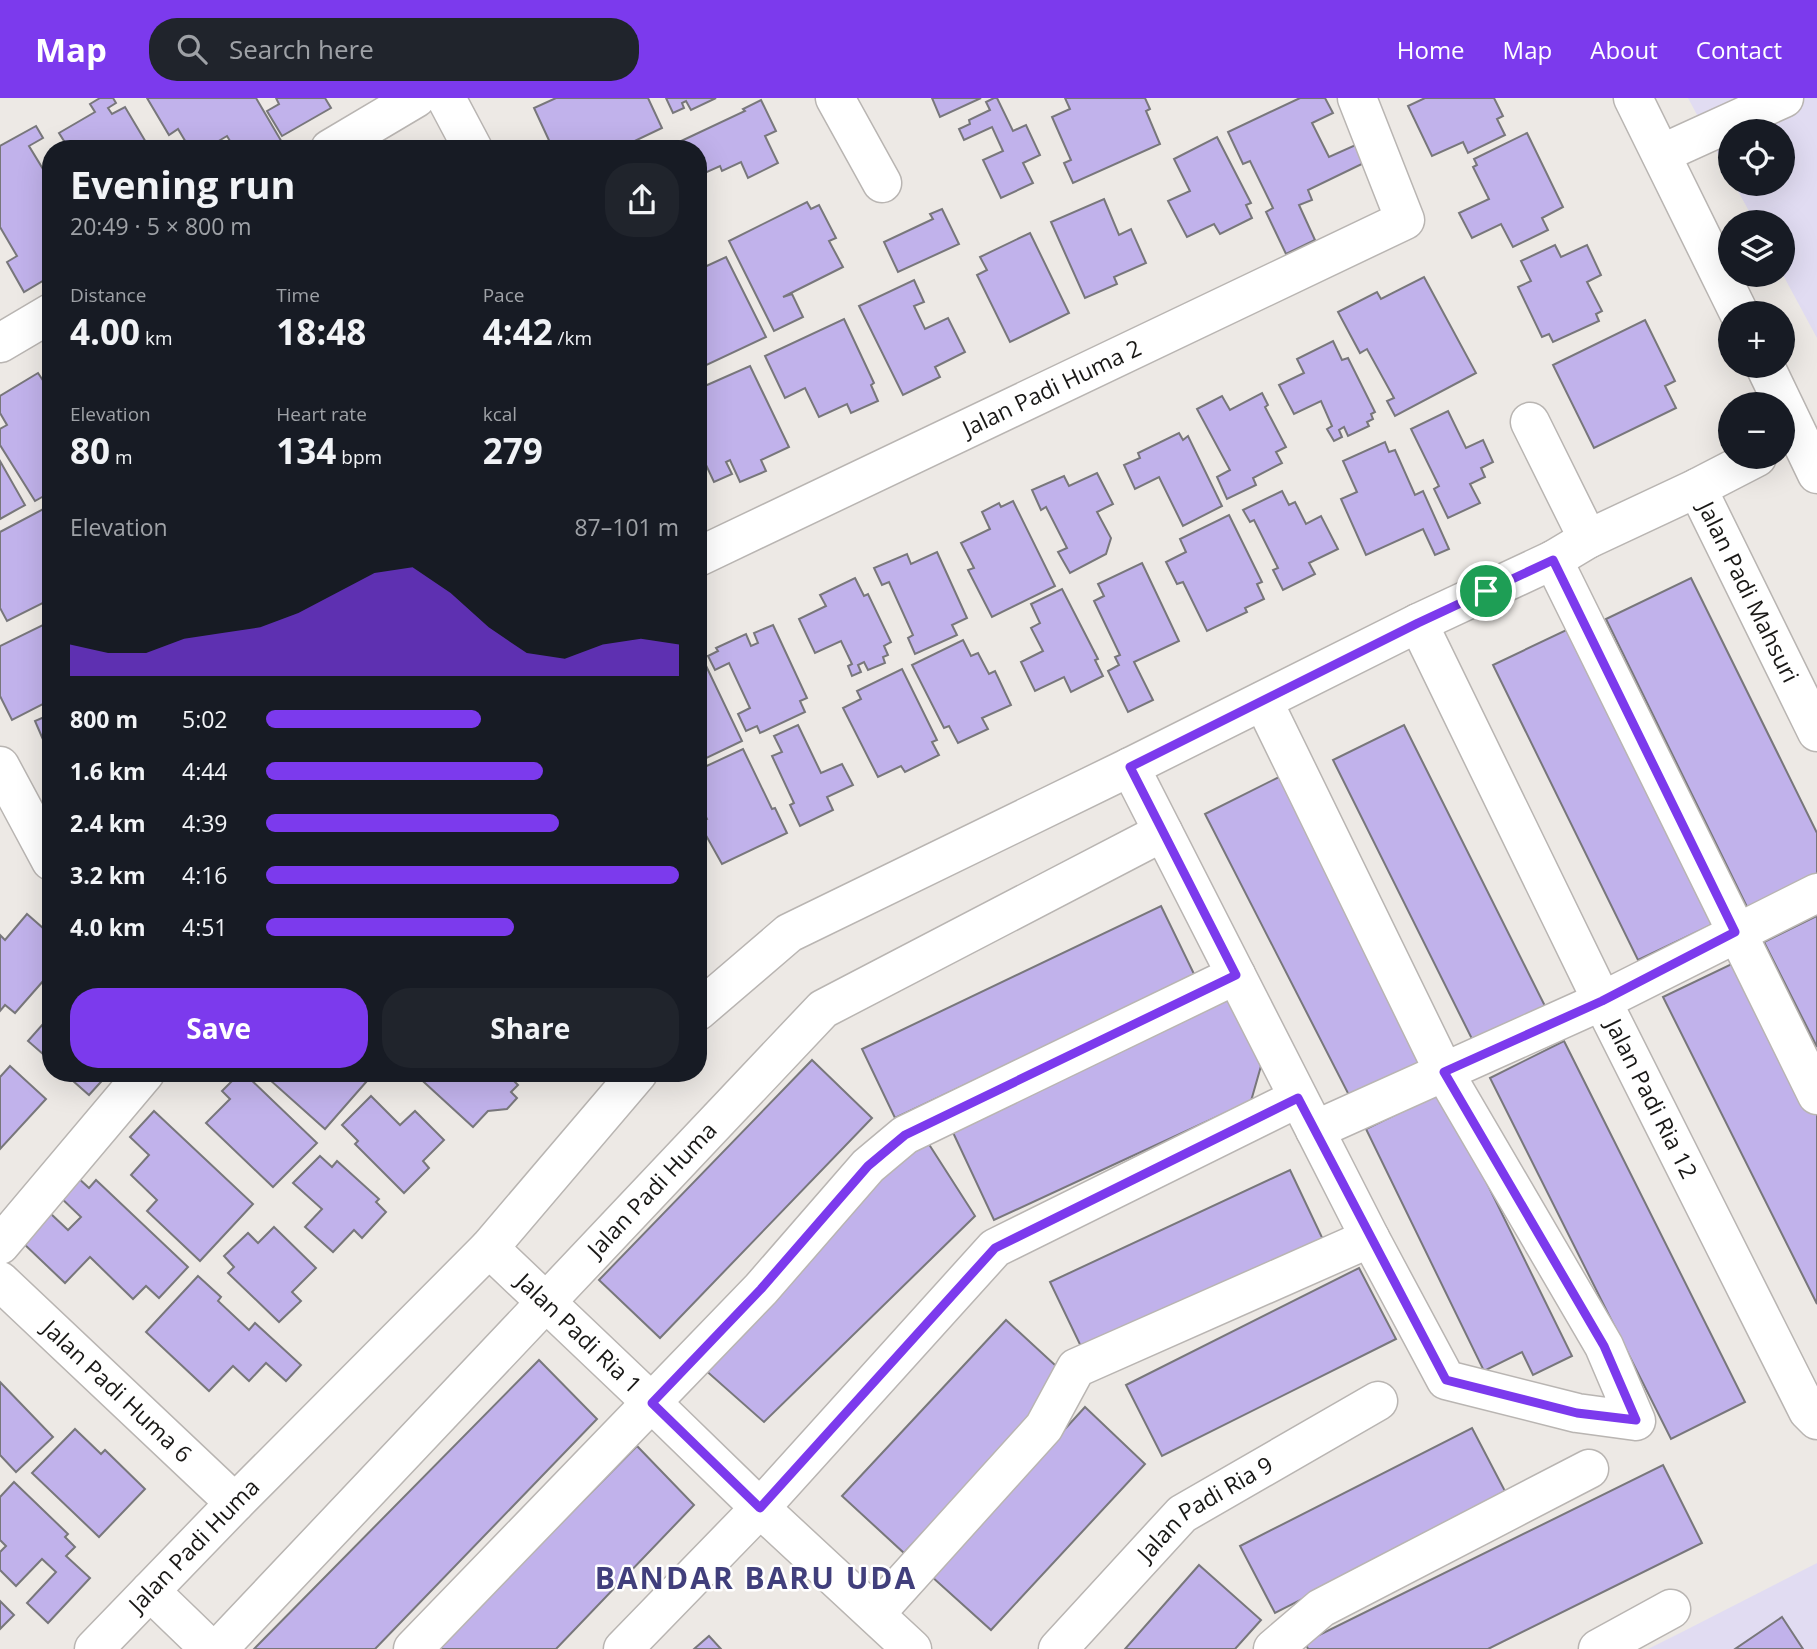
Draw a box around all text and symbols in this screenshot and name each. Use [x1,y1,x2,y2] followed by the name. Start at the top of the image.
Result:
[149,18,639,81] search box
[35,27,107,72] text: Map
[173,30,211,68] icon: search
[229,31,374,67] text: Search here
[1397,33,1465,66] text: Home
[1503,33,1552,66] text: Map
[1590,33,1658,66] text: About
[1696,33,1782,66] text: Contact
[1718,119,1795,469] map controls
[1718,119,1795,196] button: locate
[70,158,295,210] text: Evening run
[605,163,679,237] button: share
[70,210,252,242] text: 20:49 · 5 × 800 m
[1718,210,1795,287] button: layers
[70,282,146,308] text: Distance
[276,282,320,308] text: Time
[483,282,524,308] text: Pace
[1718,301,1795,378] button: +
[70,308,140,355] text: 4.00
[276,308,366,355] text: 18:48
[483,308,553,355] text: 4:42
[140,325,173,351] text: km
[553,325,592,351] text: /km
[955,331,1146,445] street label: Jalan Padi Huma 2
[1718,392,1795,469] button: −
[70,401,151,427] text: Elevation
[276,401,367,427] text: Heart rate
[483,401,517,427] text: kcal
[70,427,110,474] text: 80
[276,427,336,474] text: 134
[483,427,543,474] text: 279
[110,444,133,470] text: m
[336,444,382,470] text: bpm
[1690,494,1807,688] street label: Jalan Padi Mahsuri
[70,511,168,543] text: Elevation
[574,511,679,543] text: 87–101 m
[1456,561,1516,621] pin
[1467,572,1505,610] icon: arrive
[70,703,138,735] text: 800 m
[182,703,228,735] text: 5:02
[70,755,146,787] text: 1.6 km
[182,755,228,787] text: 4:44
[70,807,146,839] text: 2.4 km
[182,807,228,839] text: 4:39
[70,859,146,891] text: 3.2 km
[182,859,228,891] text: 4:16
[70,911,146,943] text: 4.0 km
[182,911,228,943] text: 4:51
[70,988,368,1068] button: Save
[382,988,679,1068] button: Share
[1598,1011,1706,1184] street label: Jalan Padi Ria 12
[578,1114,723,1265] street label: Jalan Padi Huma
[508,1264,649,1400] street label: Jalan Padi Ria 1
[35,1311,199,1469] street label: Jalan Padi Huma 6
[1128,1448,1278,1569] street label: Jalan Padi Ria 9
[120,1471,266,1620] street label: Jalan Padi Huma
[595,1557,917,1598] district label: BANDAR BARU UDA

